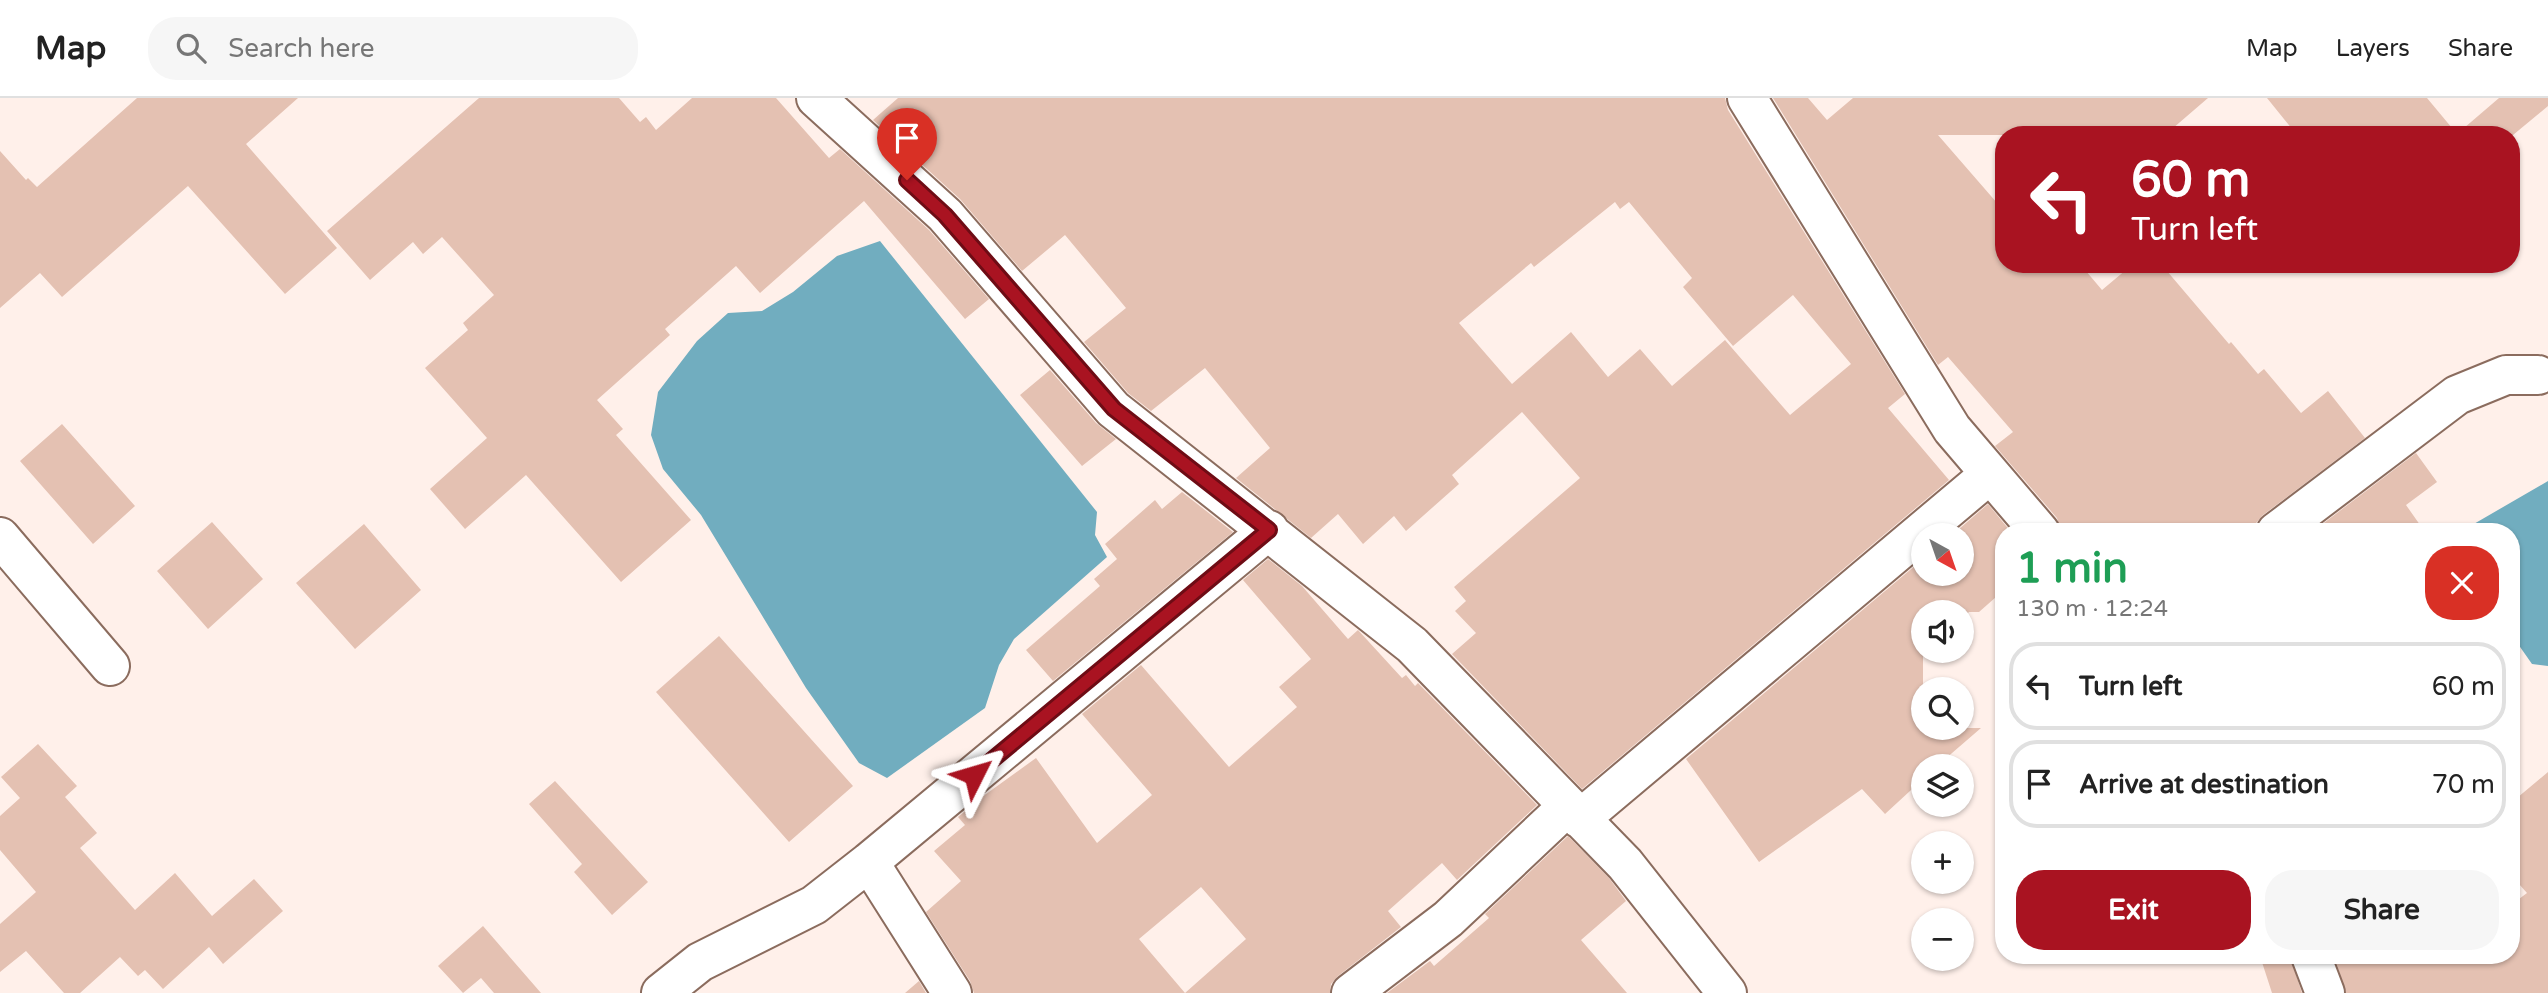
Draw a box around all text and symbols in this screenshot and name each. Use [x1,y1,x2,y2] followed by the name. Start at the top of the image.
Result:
[148,17,638,80] search box
[35,29,106,68] text: Map
[172,29,210,67] icon: search
[228,33,374,64] text: Search here
[2246,34,2298,63] text: Map
[2336,34,2410,63] text: Layers
[2448,34,2513,63] text: Share
[877,108,937,180] pin
[888,119,926,157] icon: arrive
[2131,151,2250,210] text: 60 m
[2016,154,2107,245] icon: left
[2131,211,2258,249] text: Turn left
[1911,523,1974,586] north arrow
[1911,523,1974,971] map controls
[2016,543,2128,594] text: 1 min
[2425,546,2499,620] button: close
[2016,595,2168,623] text: 130 m · 12:24
[1911,600,1974,663] button: sound
[2020,667,2058,705] icon: left
[2079,671,2182,702] text: Turn left
[2432,671,2495,702] text: 60 m
[1911,677,1974,740] button: search
[937,738,1011,812] position arrow
[1911,754,1974,817] button: layers
[2020,765,2058,803] icon: arrive
[2079,769,2329,800] text: Arrive at destination
[2432,769,2495,800] text: 70 m
[1911,831,1974,894] button: +
[2016,870,2251,950] button: Exit
[2265,870,2499,950] button: Share
[1911,908,1974,971] button: −

